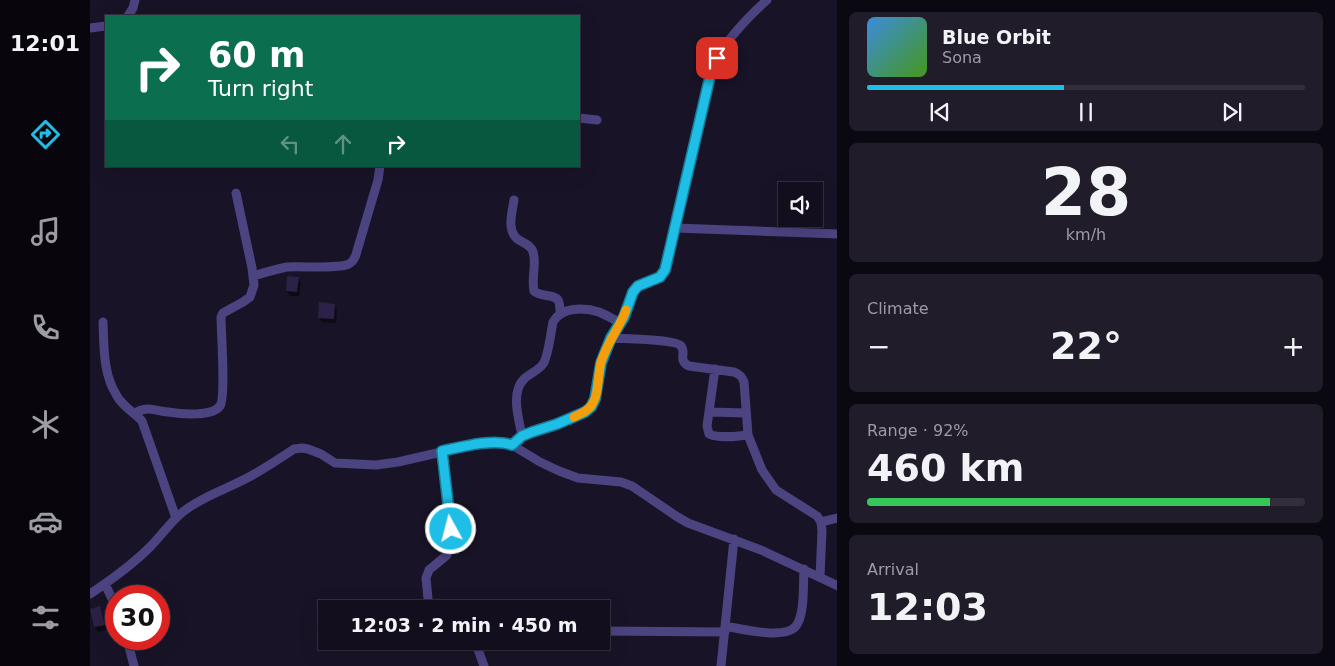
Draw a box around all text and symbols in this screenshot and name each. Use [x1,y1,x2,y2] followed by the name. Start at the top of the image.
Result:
[942,26,1051,48] text: Blue Orbit
[10,31,80,56] text: 12:01
[125,35,190,100] icon: right
[208,35,305,75] text: 60 m
[696,37,738,79] pin
[703,44,731,72] icon: arrive
[942,48,982,67] text: Sona
[208,76,313,101] text: Turn right
[926,98,954,126] icon: previous
[1072,98,1100,126] icon: pause
[1218,98,1246,126] icon: next
[28,117,63,152] icon: directions
[276,130,304,158] icon: left
[329,130,357,158] icon: ahead
[382,130,410,158] icon: right
[1041,155,1131,230] text: 28
[778,182,823,227] map controls
[778,182,823,227] button: sound
[28,214,63,249] icon: music
[1066,225,1106,244] text: km/h
[867,299,929,318] text: Climate
[28,310,63,345] icon: phone
[1050,324,1122,368] text: 22°
[867,330,890,363] text: −
[1282,330,1305,363] text: +
[28,407,63,442] icon: climate
[867,421,969,440] text: Range · 92%
[867,446,1024,490] text: 460 km
[424,502,476,554] position arrow
[28,504,63,539] icon: car
[867,560,919,579] text: Arrival
[105,585,170,650] speed limit sign: 30
[867,585,988,629] text: 12:03
[28,600,63,635] icon: filters
[350,614,578,636] text: 12:03 · 2 min · 450 m

